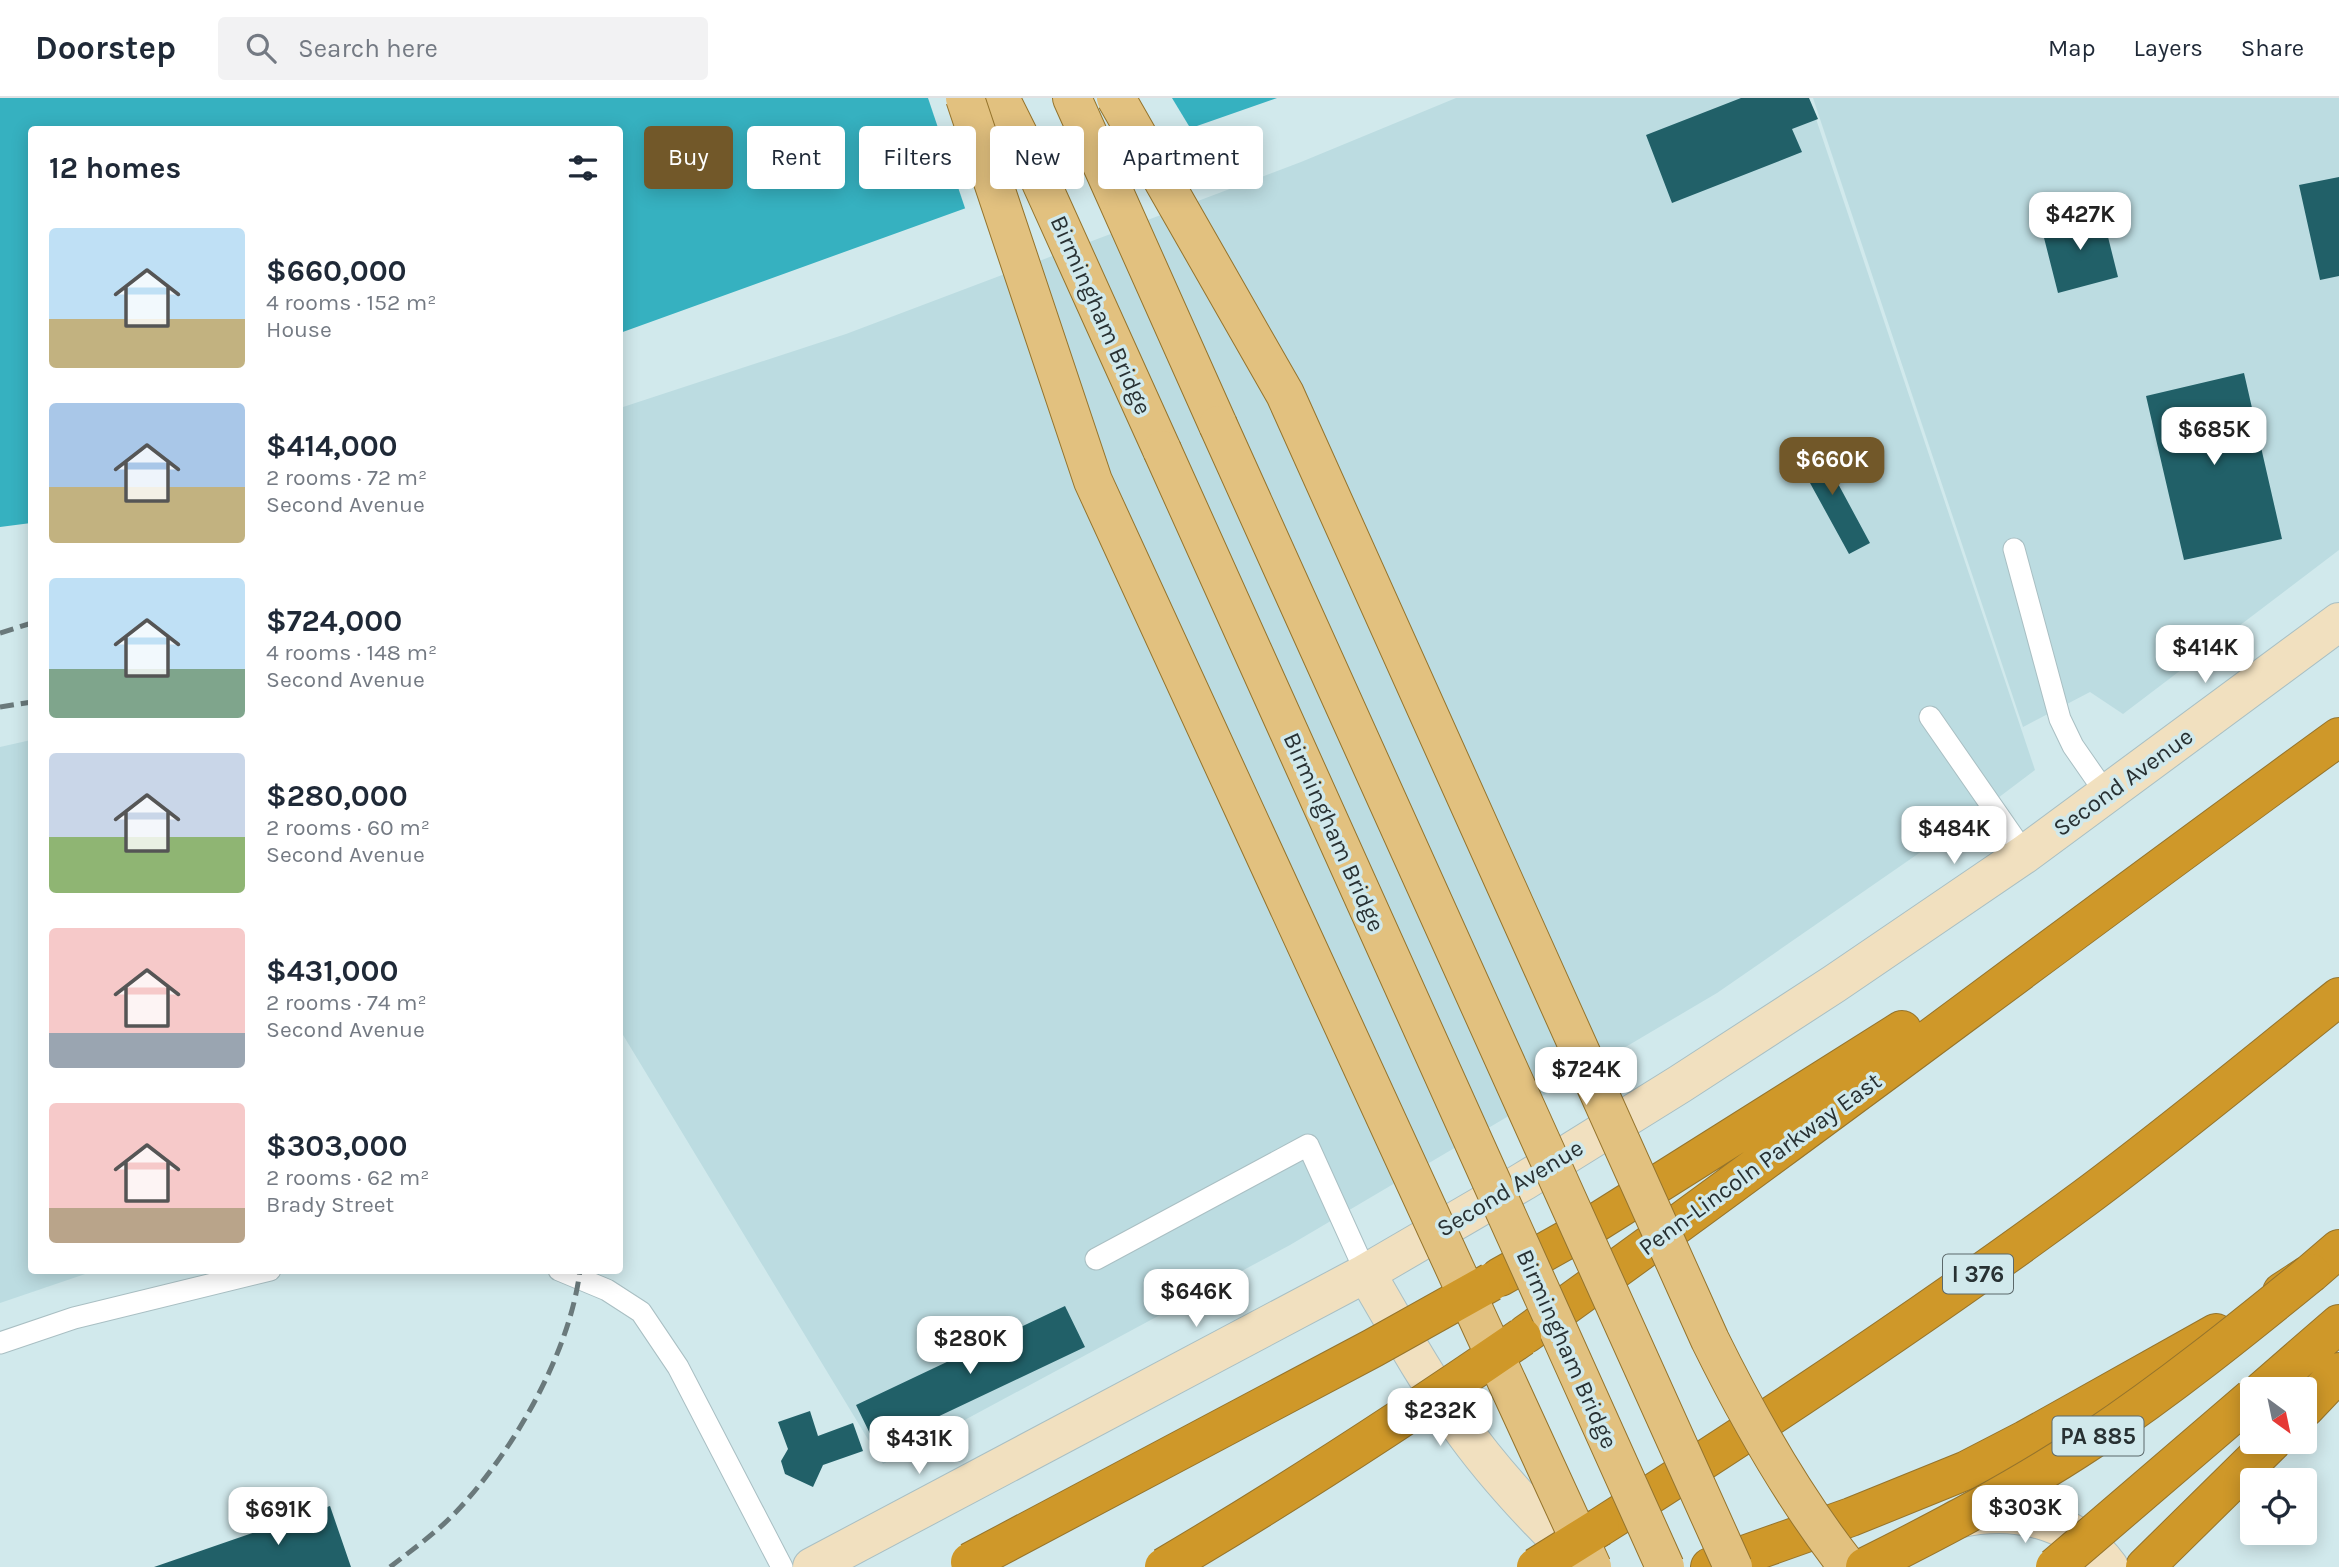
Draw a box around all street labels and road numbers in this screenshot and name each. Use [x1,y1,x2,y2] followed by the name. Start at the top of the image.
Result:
[1044,211,1158,419] street label: Birmingham Bridge
[2048,722,2198,842] street label: Second Avenue
[1277,728,1391,936] street label: Birmingham Bridge
[1633,1067,1887,1261] street label: Penn-Lincoln Parkway East
[1432,1133,1588,1243] street label: Second Avenue
[1510,1245,1624,1453] street label: Birmingham Bridge
[1943,1254,2013,1294] road number: I 376
[2052,1416,2144,1456] road number: PA 885

